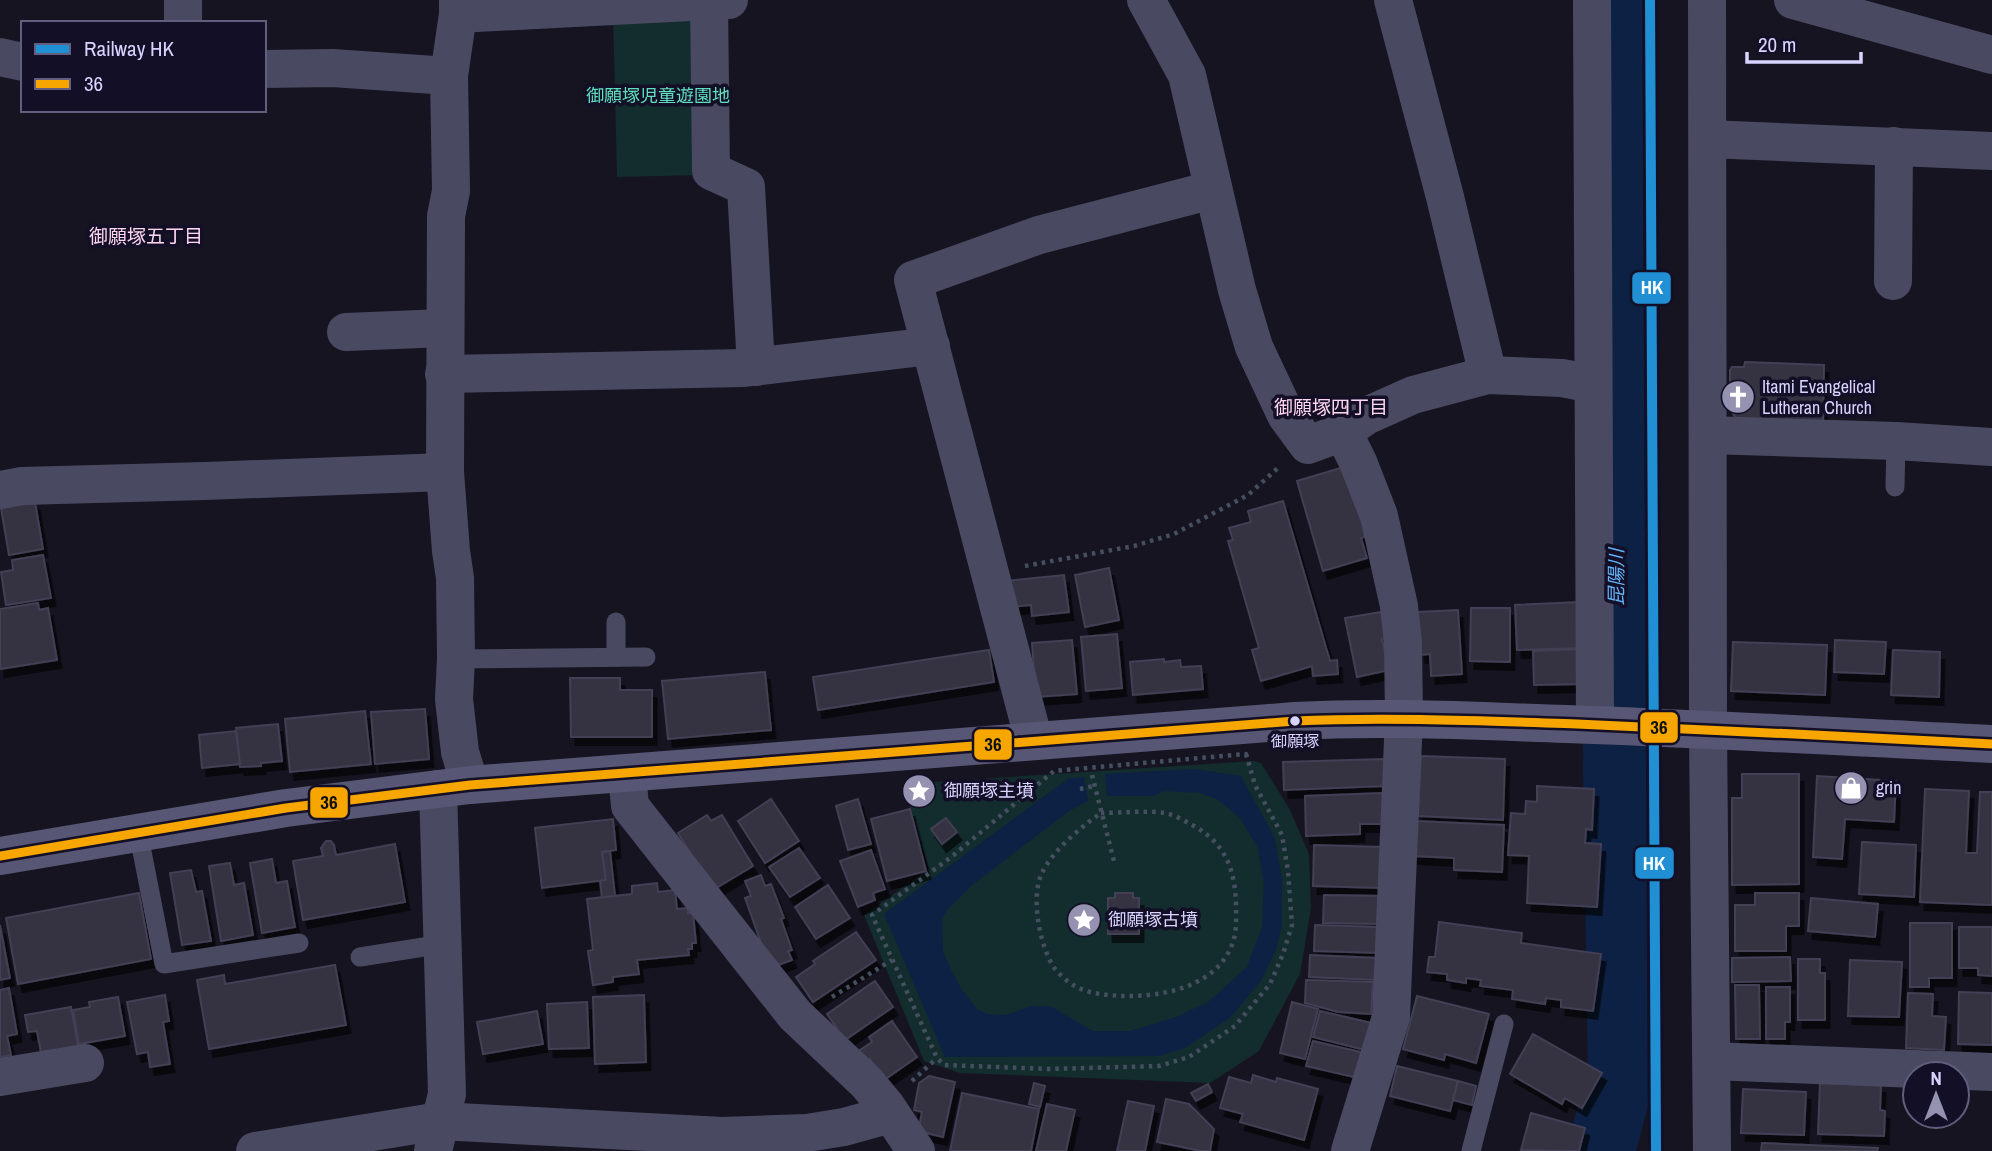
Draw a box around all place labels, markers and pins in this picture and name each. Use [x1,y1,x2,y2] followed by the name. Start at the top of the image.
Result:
[1762,374,1875,420] place label: Itami Evangelical Lutheran Church
[1719,378,1757,416] church icon: Itami Evangelical Lutheran Church
[1288,714,1302,728] marker: 御願塚
[1271,730,1319,752] place label: 御願塚
[1832,769,1870,807] shop icon: grin
[900,772,938,810] place icon: 御願塚主墳
[1876,775,1901,800] place label: grin
[944,778,1034,803] place label: 御願塚主墳
[1065,901,1103,939] place icon: 御願塚古墳
[1108,907,1198,932] place label: 御願塚古墳

